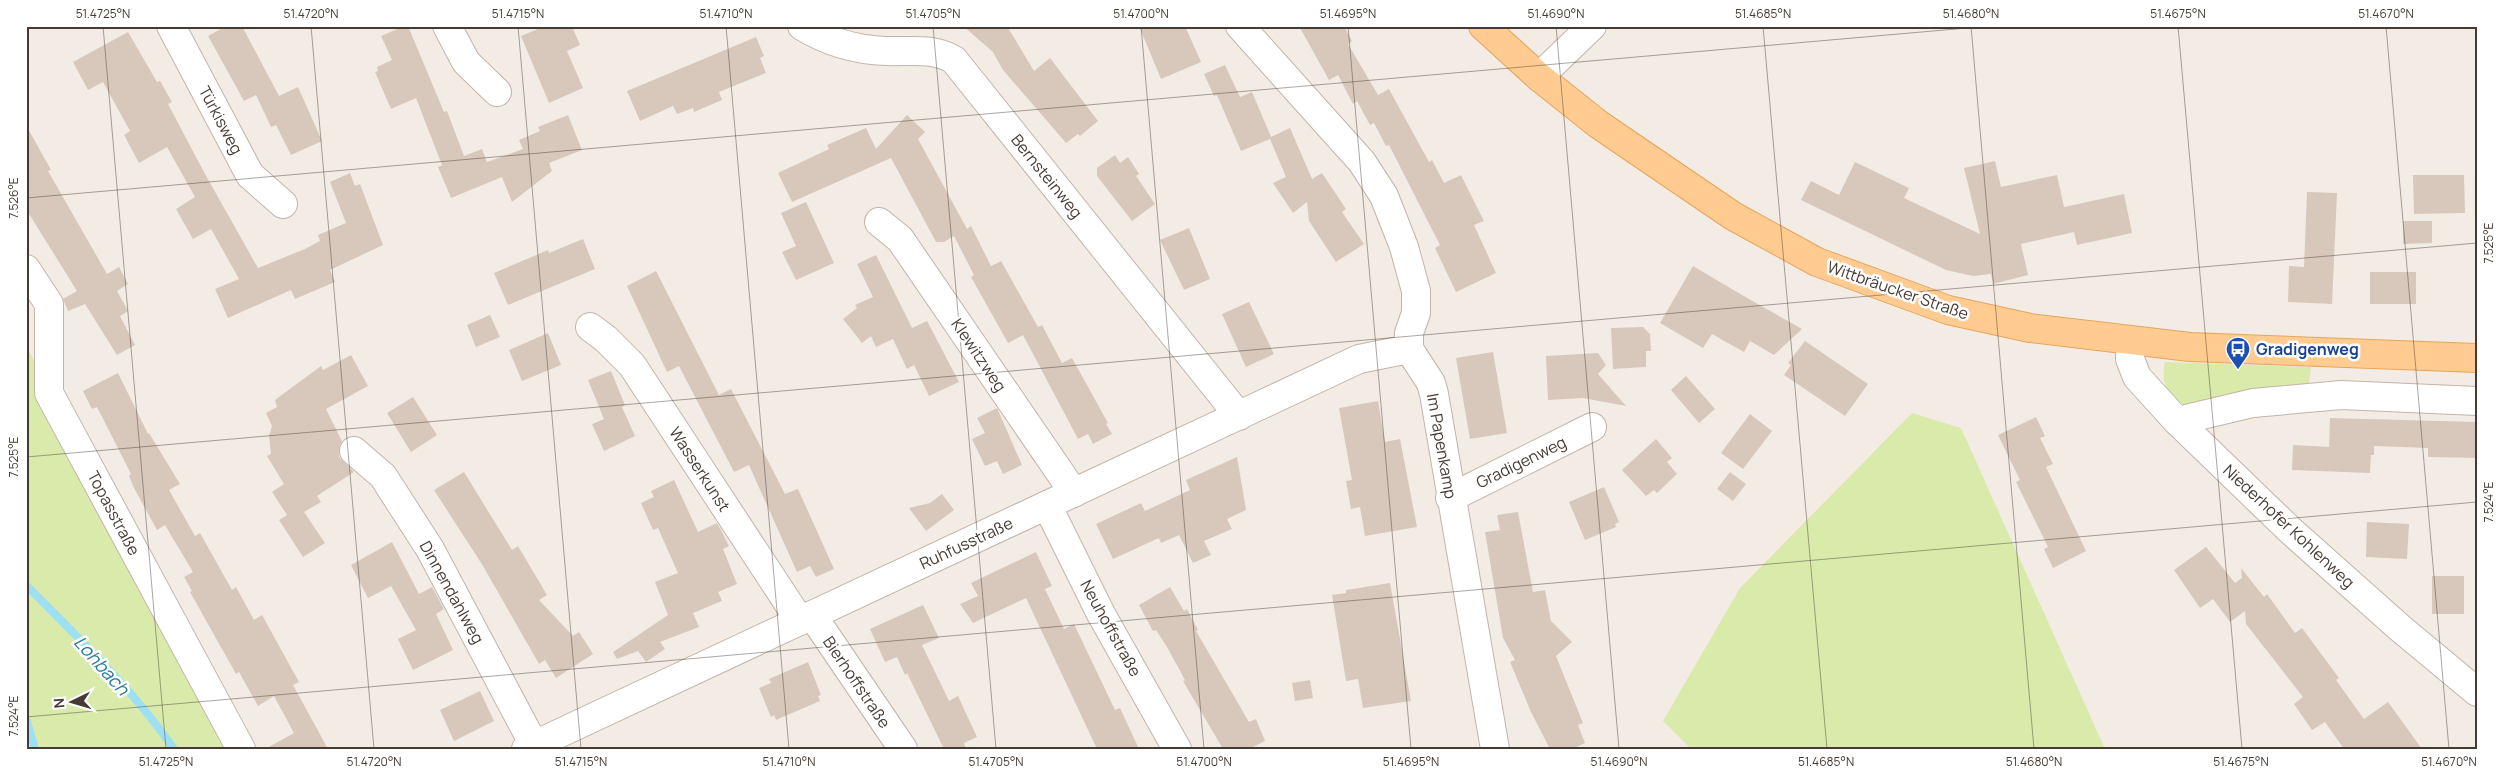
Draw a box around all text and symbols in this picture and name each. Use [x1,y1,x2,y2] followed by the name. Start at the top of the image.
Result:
[76,5,130,22] text: 51.4725°N
[283,5,339,22] text: 51.4720°N
[492,5,544,22] text: 51.4715°N
[700,5,752,22] text: 51.4710°N
[905,5,961,22] text: 51.4705°N
[1113,5,1169,22] text: 51.4700°N
[1320,5,1376,22] text: 51.4695°N
[1528,5,1584,22] text: 51.4690°N
[1735,5,1791,22] text: 51.4685°N
[1943,5,1999,22] text: 51.4680°N
[2150,5,2206,22] text: 51.4675°N
[2358,5,2414,22] text: 51.4670°N
[194,82,248,158] street label: Türkisweg
[1006,129,1088,223] street label: Bernsteinweg
[5,177,22,219] text: 7.526°E
[2480,222,2497,263] text: 7.525°E
[1824,255,1972,325] street label: Wittbräucker Straße
[946,314,1012,396] street label: Klewitzweg
[2225,336,2251,370] bus stop icon: Gradigenweg
[2256,338,2359,360] place label: Gradigenweg
[1422,392,1462,500] street label: Im Papenkamp
[664,422,736,516] street label: Wasserkunst
[1472,431,1570,493] street label: Gradigenweg
[5,436,22,477] text: 7.525°E
[2219,459,2359,593] street label: Niederhofer Kohlenweg
[83,467,145,559] street label: Topasstraße
[2480,481,2497,522] text: 7.524°E
[916,512,1016,574] street label: Ruhfusstraße
[415,537,489,647] street label: Dinnendahlweg
[1075,576,1147,680] street label: Neuhoffstraße
[69,630,136,701] water label: Lohbach
[818,632,896,732] street label: Bierhoffstraße
[48,678,98,728] north arrow
[5,695,22,736] text: 7.524°E
[49,697,68,709] text: N
[139,753,193,770] text: 51.4725°N
[346,753,402,770] text: 51.4720°N
[555,753,607,770] text: 51.4715°N
[763,753,815,770] text: 51.4710°N
[968,753,1024,770] text: 51.4705°N
[1176,753,1232,770] text: 51.4700°N
[1383,753,1439,770] text: 51.4695°N
[1591,753,1647,770] text: 51.4690°N
[1798,753,1854,770] text: 51.4685°N
[2006,753,2062,770] text: 51.4680°N
[2213,753,2269,770] text: 51.4675°N
[2421,753,2477,770] text: 51.4670°N

